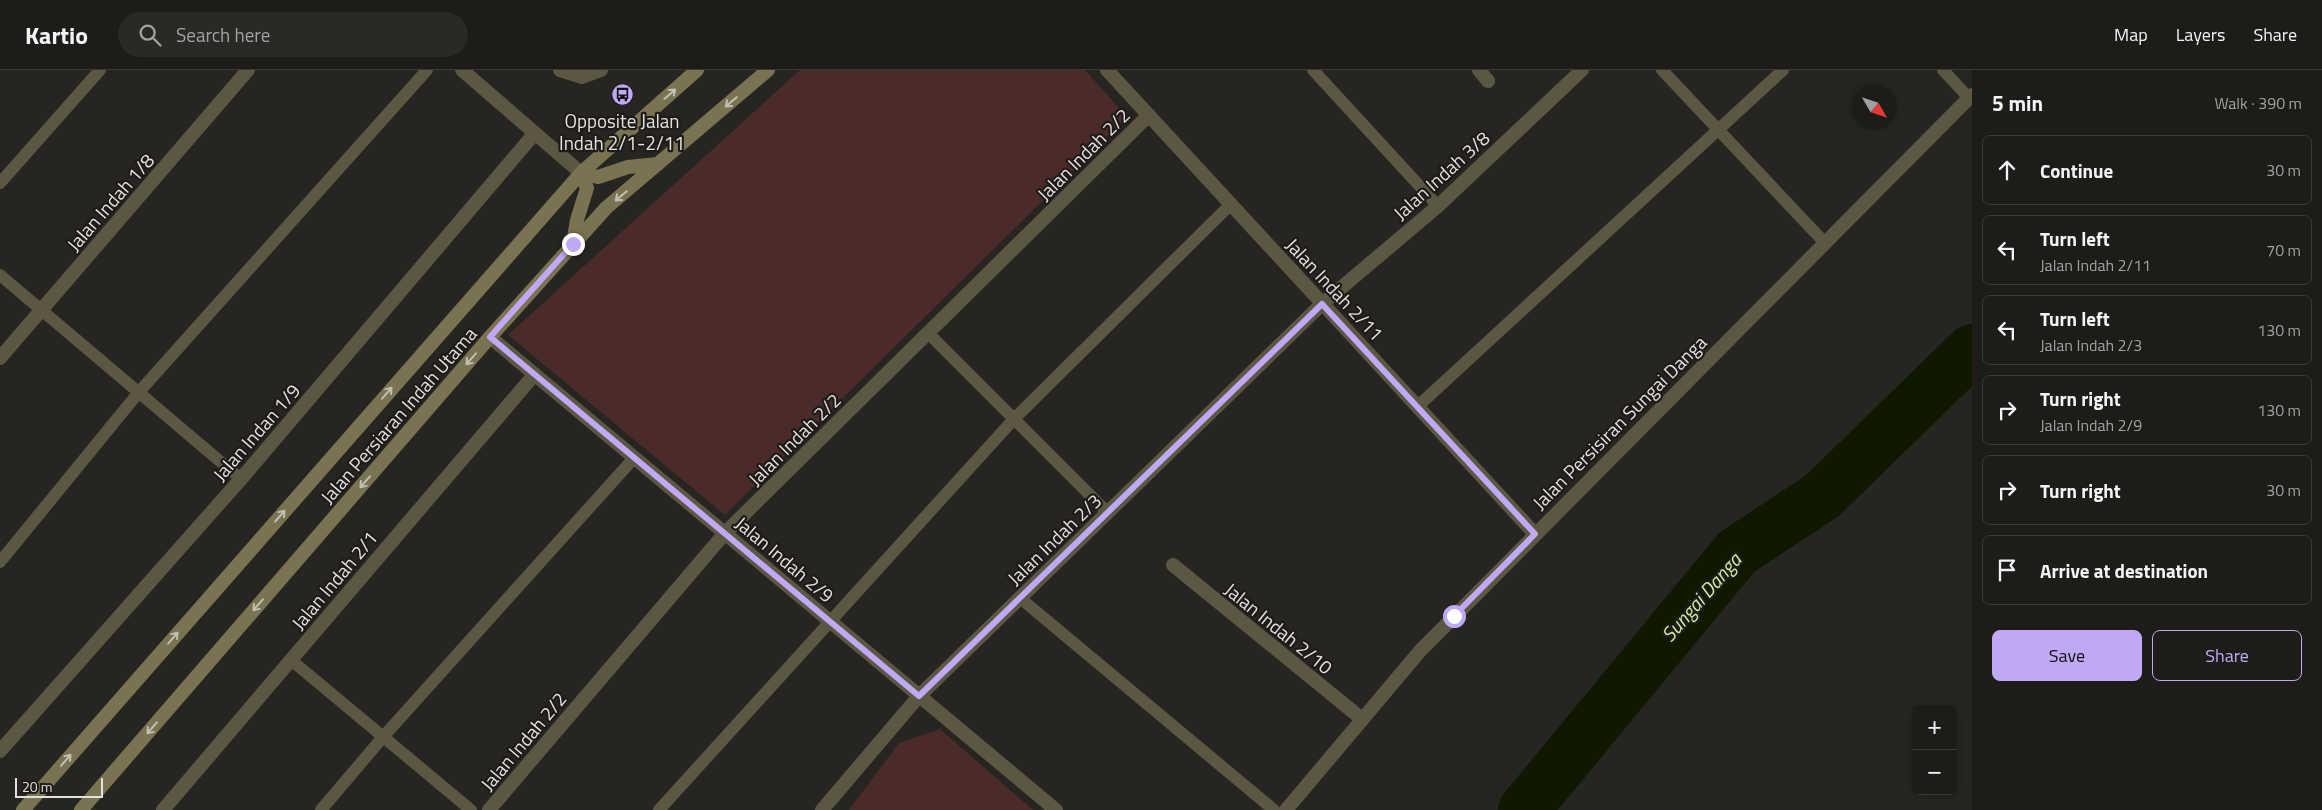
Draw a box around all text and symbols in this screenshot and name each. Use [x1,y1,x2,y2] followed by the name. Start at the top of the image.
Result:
[118,12,468,57] search box
[25,17,88,53] text: Kartio
[176,20,270,49] text: Search here
[136,21,164,49] icon: search
[2114,21,2148,48] text: Map
[2176,21,2225,48] text: Layers
[2253,21,2297,48] text: Share
[610,82,634,106] bus stop icon: Opposite Jalan Indah 2/1-2/11
[1852,85,1897,130] north arrow
[1992,87,2043,119] text: 5 min
[663,88,676,100] one-way arrow
[2214,91,2302,115] text: Walk · 390 m
[725,96,738,107] one-way arrow
[1030,101,1136,207] street label: Jalan Indah 2/2
[559,106,685,157] place label: Opposite Jalan Indah 2/1-2/11
[1386,123,1496,226] street label: Jalan Indah 3/8
[59,146,161,257] street label: Jalan Indah 1/8
[1993,156,2021,184] icon: ahead
[2040,156,2113,185] text: Continue
[2266,158,2301,182] text: 30 m
[615,190,628,201] one-way arrow
[2040,224,2110,253] text: Turn left
[1279,231,1391,347] street label: Jalan Indah 2/11
[562,233,585,256] route end
[1993,236,2021,264] icon: left
[2266,238,2301,262] text: 70 m
[2040,253,2151,277] text: Jalan Indah 2/11
[2040,304,2110,333] text: Turn left
[1993,316,2021,344] icon: left
[2257,318,2301,342] text: 130 m
[313,320,483,510] street label: Jalan Persiaran Indah Utama
[1525,328,1713,516] street label: Jalan Persisiran Sungai Danga
[2040,333,2142,357] text: Jalan Indah 2/3
[465,352,477,365] one-way arrow
[205,377,307,487] street label: Jalan Indan 1/9
[2040,384,2121,413] text: Turn right
[741,386,847,492] street label: Jalan Indah 2/2
[382,387,393,400] one-way arrow
[1993,396,2021,424] icon: right
[2257,398,2301,422] text: 130 m
[2040,413,2142,437] text: Jalan Indah 2/9
[359,475,370,488] one-way arrow
[1993,476,2021,504] icon: right
[2040,476,2121,505] text: Turn right
[2266,478,2301,502] text: 30 m
[1000,486,1108,592] street label: Jalan Indah 2/3
[275,509,286,522] one-way arrow
[729,509,841,609] street label: Jalan Indah 2/9
[284,524,384,636] street label: Jalan Indah 2/1
[1653,545,1749,648] water label: Sungai Danga
[1993,556,2021,584] icon: arrive
[2040,556,2208,585] text: Arrive at destination
[1219,575,1339,681] street label: Jalan Indah 2/10
[253,598,264,611] one-way arrow
[1443,605,1466,628] route start
[1992,630,2142,681] button: Save
[2152,630,2302,681] button: Share
[167,631,179,644] one-way arrow
[473,685,573,797] street label: Jalan Indah 2/2
[1912,705,1957,795] map controls
[1912,705,1957,750] button: +
[147,721,158,734] one-way arrow
[1912,750,1957,795] button: −
[60,754,72,767] one-way arrow
[15,775,102,798] scale bar
[22,776,52,797] text: 20 m

